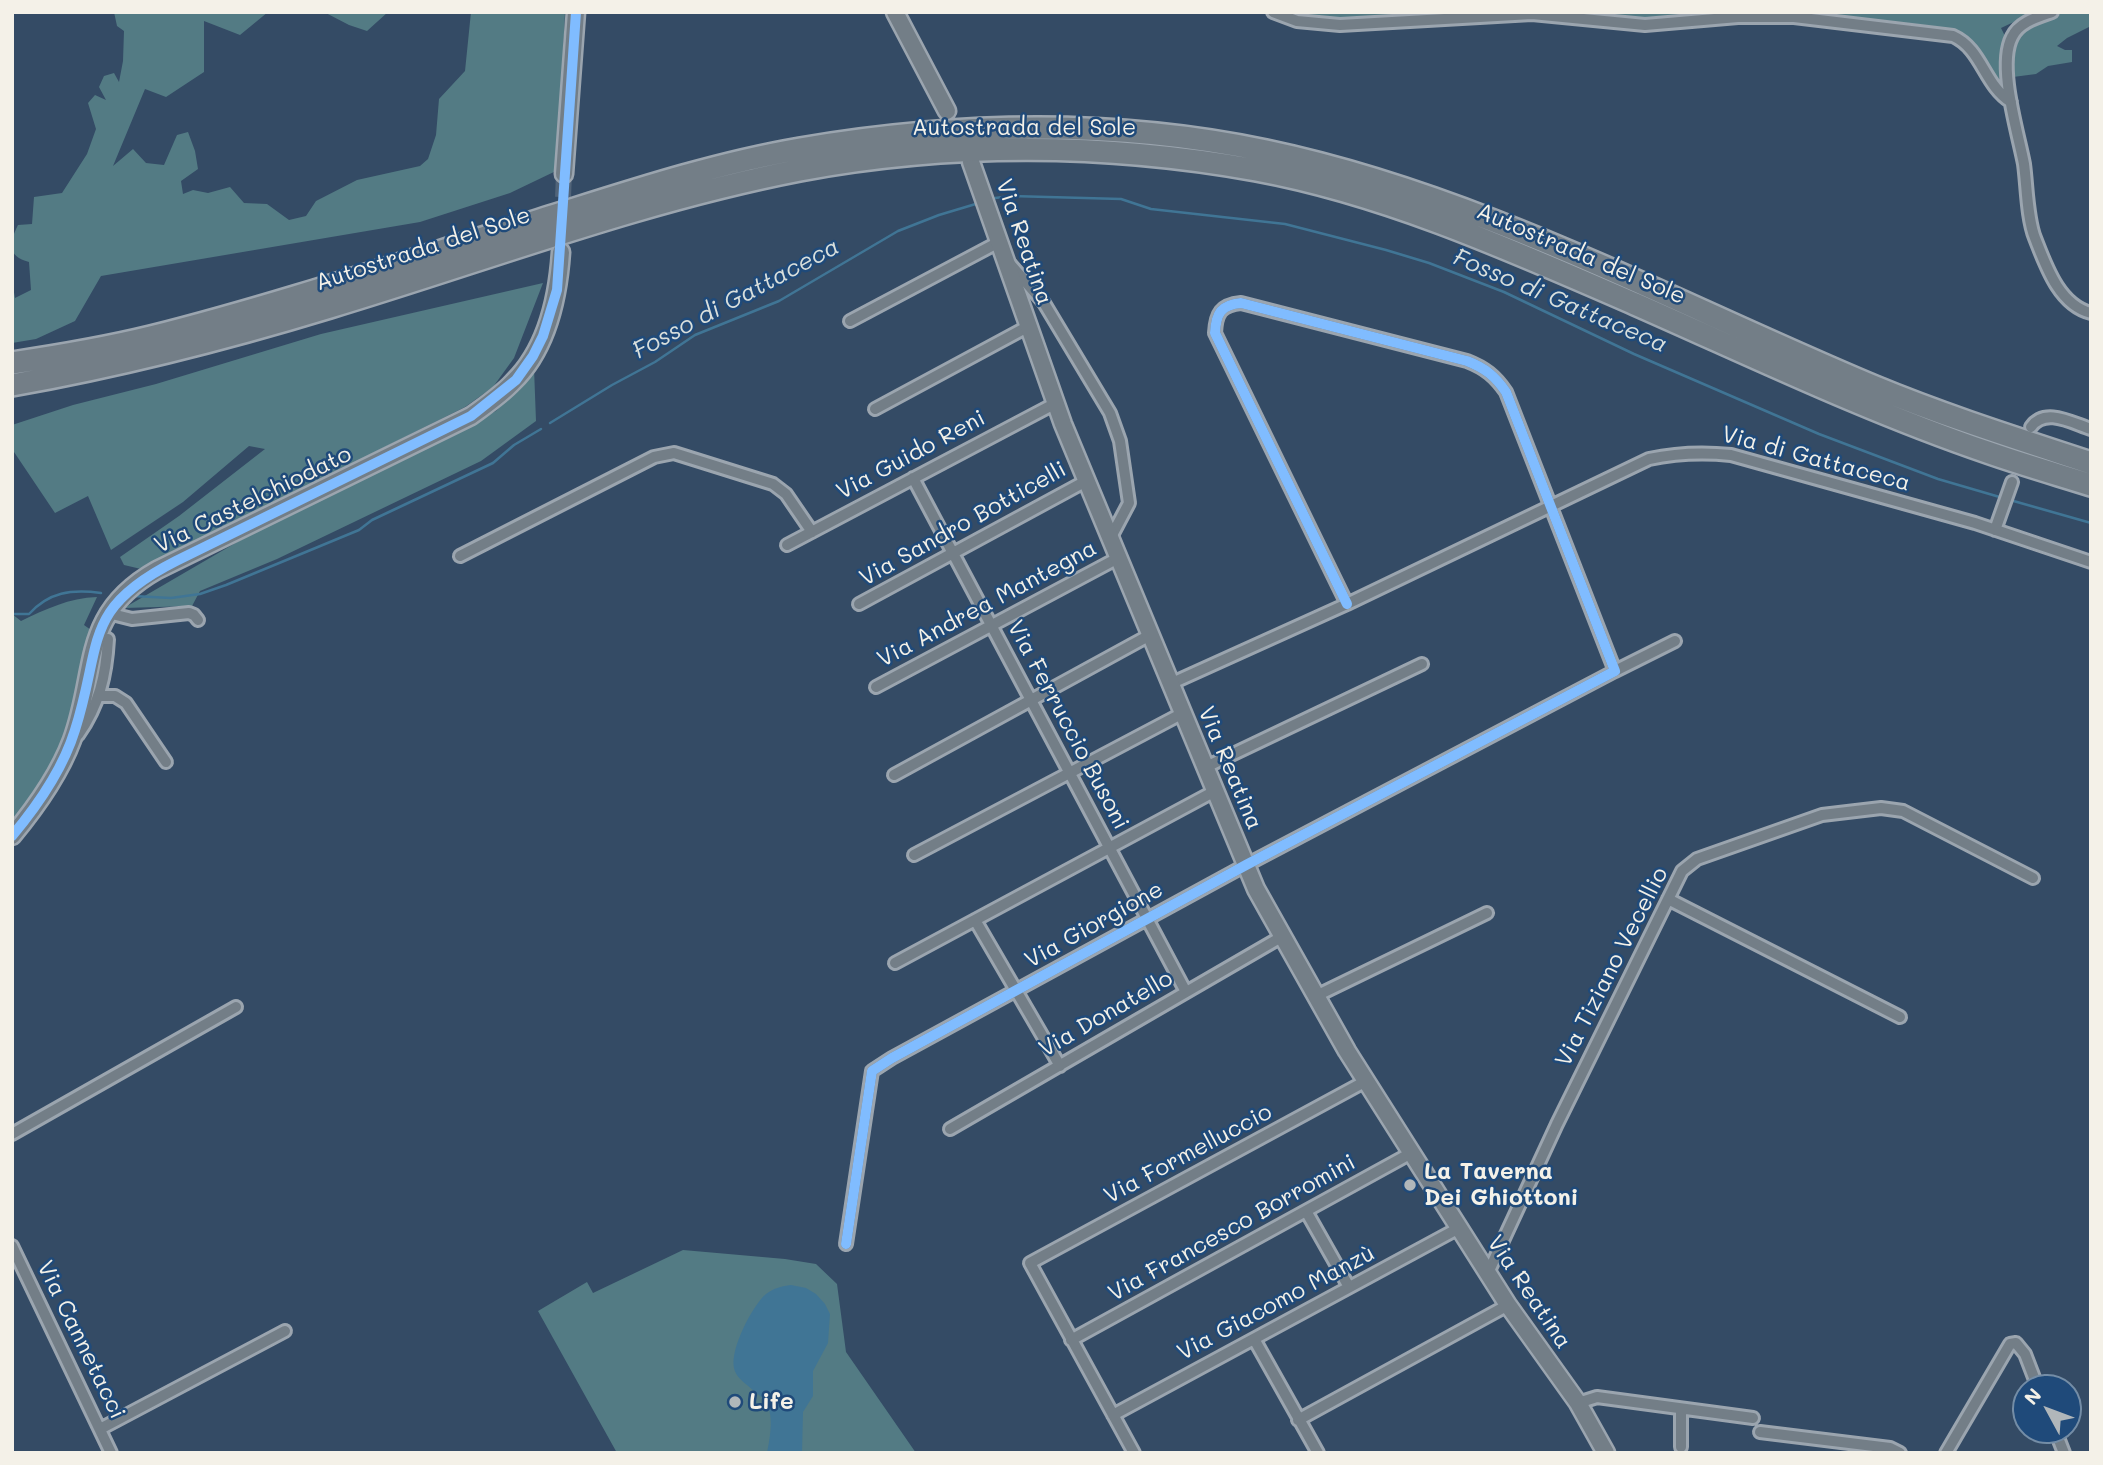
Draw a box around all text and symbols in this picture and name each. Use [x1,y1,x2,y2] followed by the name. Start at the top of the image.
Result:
[912,114,1136,142] street label: Autostrada del Sole
[990,176,1058,308] street label: Via Reatina
[1472,197,1690,311] street label: Autostrada del Sole
[312,201,534,297] street label: Autostrada del Sole
[628,232,844,366] water label: Fosso di Gattaceca
[1449,243,1671,359] water label: Fosso di Gattaceca
[832,404,990,506] street label: Via Guido Reni
[1719,421,1913,497] street label: Via di Gattaceca
[150,440,356,560] street label: Via Castelchiodato
[855,456,1071,592] street label: Via Sandro Botticelli
[873,534,1101,674] street label: Via Andrea Mantegna
[1001,616,1135,834] street label: Via Ferruccio Busoni
[1192,702,1268,834] street label: Via Reatina
[1550,863,1674,1071] street label: Via Tiziano Vecellio
[1020,876,1168,974] street label: Via Giorgione
[1034,965,1178,1063] street label: Via Donatello
[1099,1098,1277,1210] street label: Via Formelluccio
[1104,1148,1360,1308] street label: Via Francesco Borromini
[1424,1158,1578,1212] place label: La Taverna Dei Ghiottoni
[1402,1177,1418,1193] marker: La Taverna Dei Ghiottoni
[1481,1230,1577,1354] street label: Via Reatina
[1173,1239,1379,1367] street label: Via Giacomo Manzù
[31,1256,131,1424] street label: Via Cannetacci
[2012,1374,2082,1444] north arrow
[2018,1383,2046,1410] text: N
[749,1388,794,1416] place label: Life
[727,1394,743,1410] marker: Life

